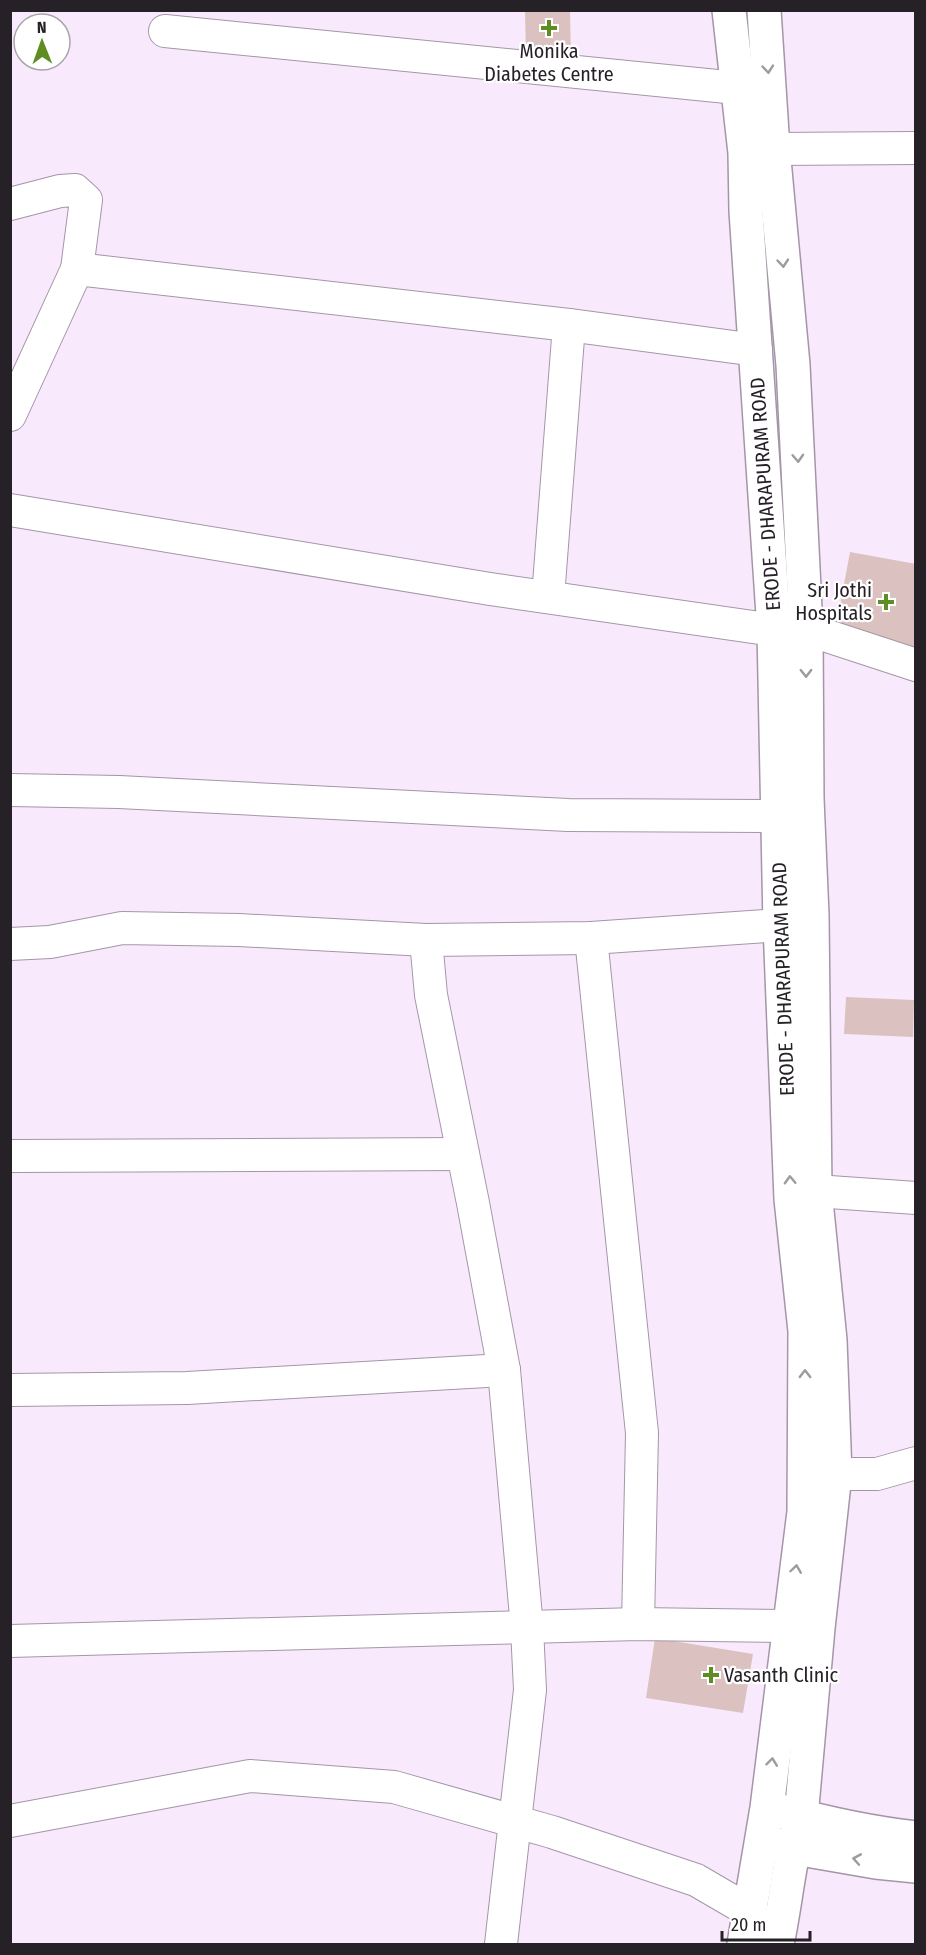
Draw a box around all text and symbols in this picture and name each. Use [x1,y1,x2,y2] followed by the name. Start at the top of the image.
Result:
[12,12,72,72] north arrow
[37,18,47,37] text: N
[540,19,558,37] marker: Monika Diabetes Centre
[484,39,614,86] place label: Monika Diabetes Centre
[761,64,774,73] one-way arrow
[777,259,790,268] one-way arrow
[745,376,785,612] street label: ERODE - DHARAPURAM ROAD
[791,453,804,462] one-way arrow
[795,578,872,625] place label: Sri Jothi Hospitals
[877,593,895,611] marker: Sri Jothi Hospitals
[800,669,812,678] one-way arrow
[767,862,799,1096] street label: ERODE - DHARAPURAM ROAD
[784,1176,796,1185] one-way arrow
[799,1370,811,1379] one-way arrow
[790,1564,802,1573] one-way arrow
[724,1663,838,1687] place label: Vasanth Clinic
[702,1666,720,1684] marker: Vasanth Clinic
[765,1758,778,1767] one-way arrow
[853,1853,863,1866] one-way arrow
[722,1904,810,1942] scale bar
[731,1914,766,1936] text: 20 m

